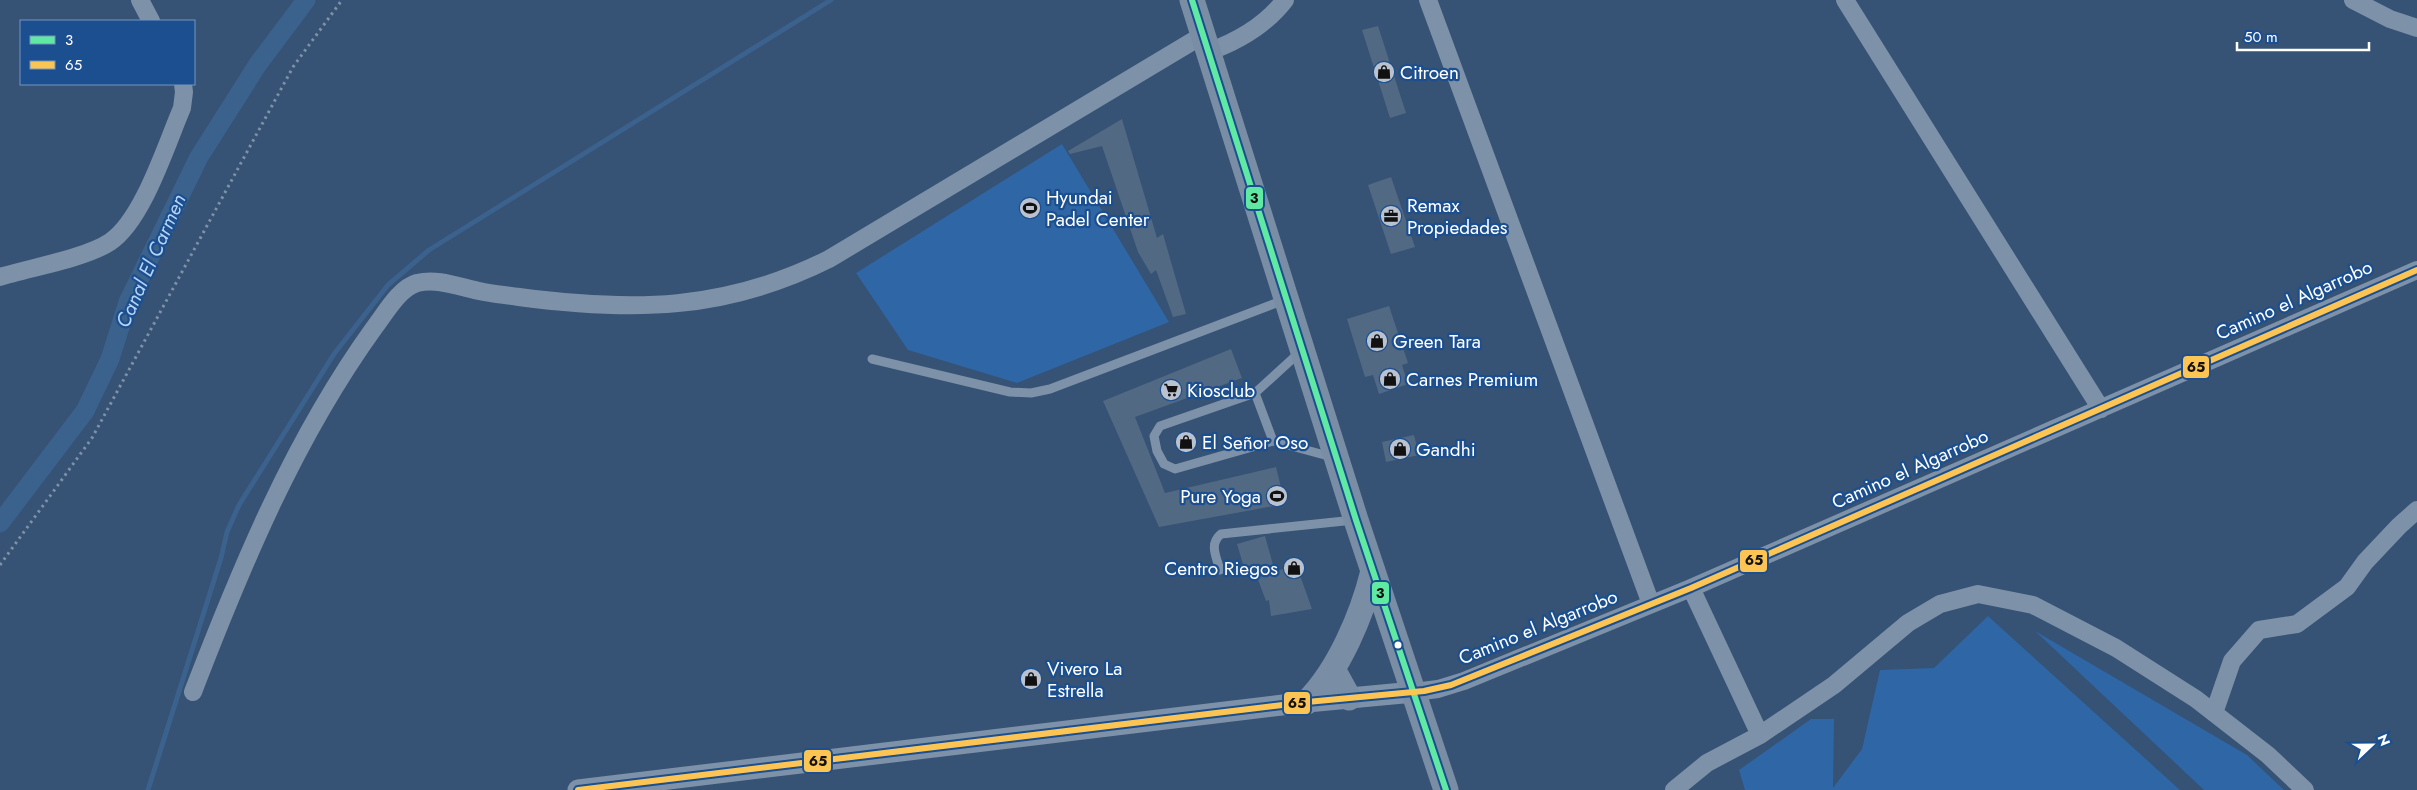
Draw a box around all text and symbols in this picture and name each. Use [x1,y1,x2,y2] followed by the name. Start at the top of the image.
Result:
[20,20,195,85] legend
[2237,20,2370,52] scale bar
[2244,26,2278,48] text: 50 m
[65,29,73,51] text: 3
[65,54,82,76] text: 65
[1400,59,1459,86] place label: Citroen
[1372,60,1396,84] shop icon: Citroen
[1046,184,1150,233] place label: Hyundai Padel Center
[1245,186,1264,210] line badge: 3
[1250,188,1259,208] text: 3
[109,190,193,332] water label: Canal El Carmen
[1407,192,1508,241] place label: Remax Propiedades
[1018,196,1042,220] sports icon: Hyundai Padel Center
[1379,204,1403,228] office icon: Remax Propiedades
[2211,253,2377,347] street label: Camino el Algarrobo
[1393,328,1481,355] place label: Green Tara
[1365,329,1389,353] shop icon: Green Tara
[2182,355,2210,379] line badge: 65
[2187,357,2205,377] text: 65
[1406,366,1538,393] place label: Carnes Premium
[1378,367,1402,391] shop icon: Carnes Premium
[1187,377,1255,404] place label: Kiosclub
[1159,378,1183,402] supermarket icon: Kiosclub
[1827,422,1993,516] street label: Camino el Algarrobo
[1202,429,1308,456] place label: El Señor Oso
[1174,430,1198,454] shop icon: El Señor Oso
[1416,436,1476,463] place label: Gandhi
[1388,437,1412,461] shop icon: Gandhi
[1180,483,1261,510] place label: Pure Yoga
[1265,484,1289,508] sports icon: Pure Yoga
[1739,549,1768,573] line badge: 65
[1745,550,1763,570] text: 65
[1164,555,1278,582] place label: Centro Riegos
[1282,556,1306,580] shop icon: Centro Riegos
[1371,581,1390,605] line badge: 3
[1376,583,1385,603] text: 3
[1455,583,1621,671] street label: Camino el Algarrobo
[1393,640,1403,650] unlabelled marker
[1047,655,1122,704] place label: Vivero La Estrella
[1019,667,1043,691] shop icon: Vivero La Estrella
[1283,691,1311,715] line badge: 65
[1288,693,1306,713] text: 65
[2347,720,2397,770] north arrow
[2373,731,2395,749] text: N
[803,749,832,773] line badge: 65
[809,751,827,771] text: 65

